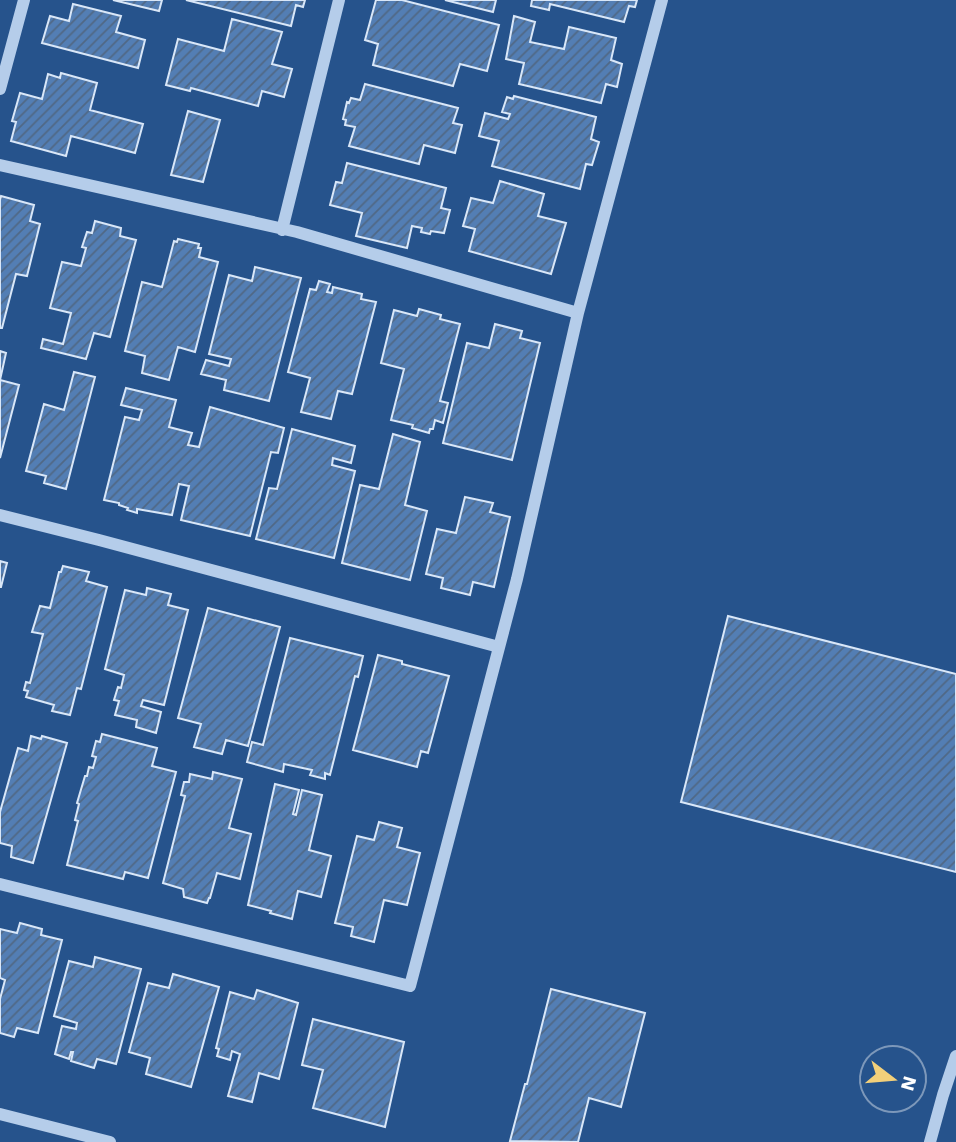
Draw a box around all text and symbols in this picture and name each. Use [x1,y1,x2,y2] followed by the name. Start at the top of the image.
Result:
[858,1044,928,1114] north arrow
[896,1074,922,1093] text: N

